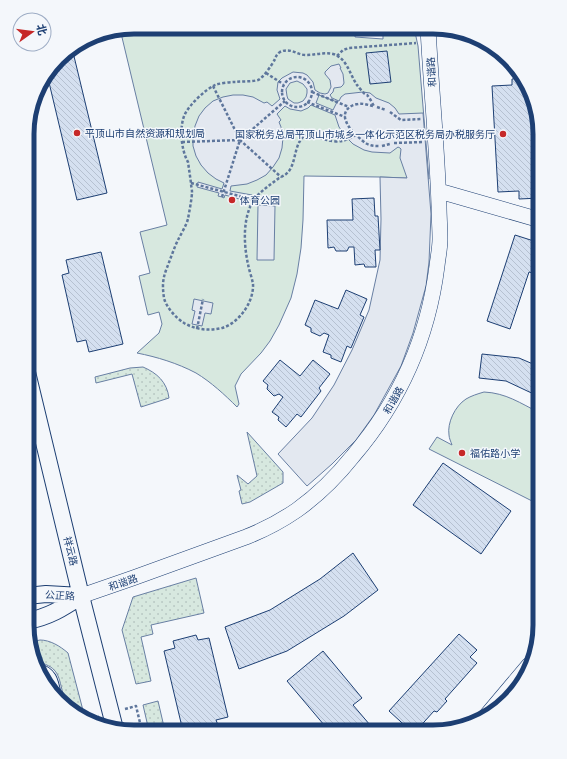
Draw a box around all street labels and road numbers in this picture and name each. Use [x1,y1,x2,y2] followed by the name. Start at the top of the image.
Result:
[425,57,439,87] street label: 和谐路
[381,385,407,416] street label: 和谐路
[61,535,79,567] street label: 祥云路
[107,572,139,594] street label: 和谐路
[45,589,75,603] street label: 公正路

